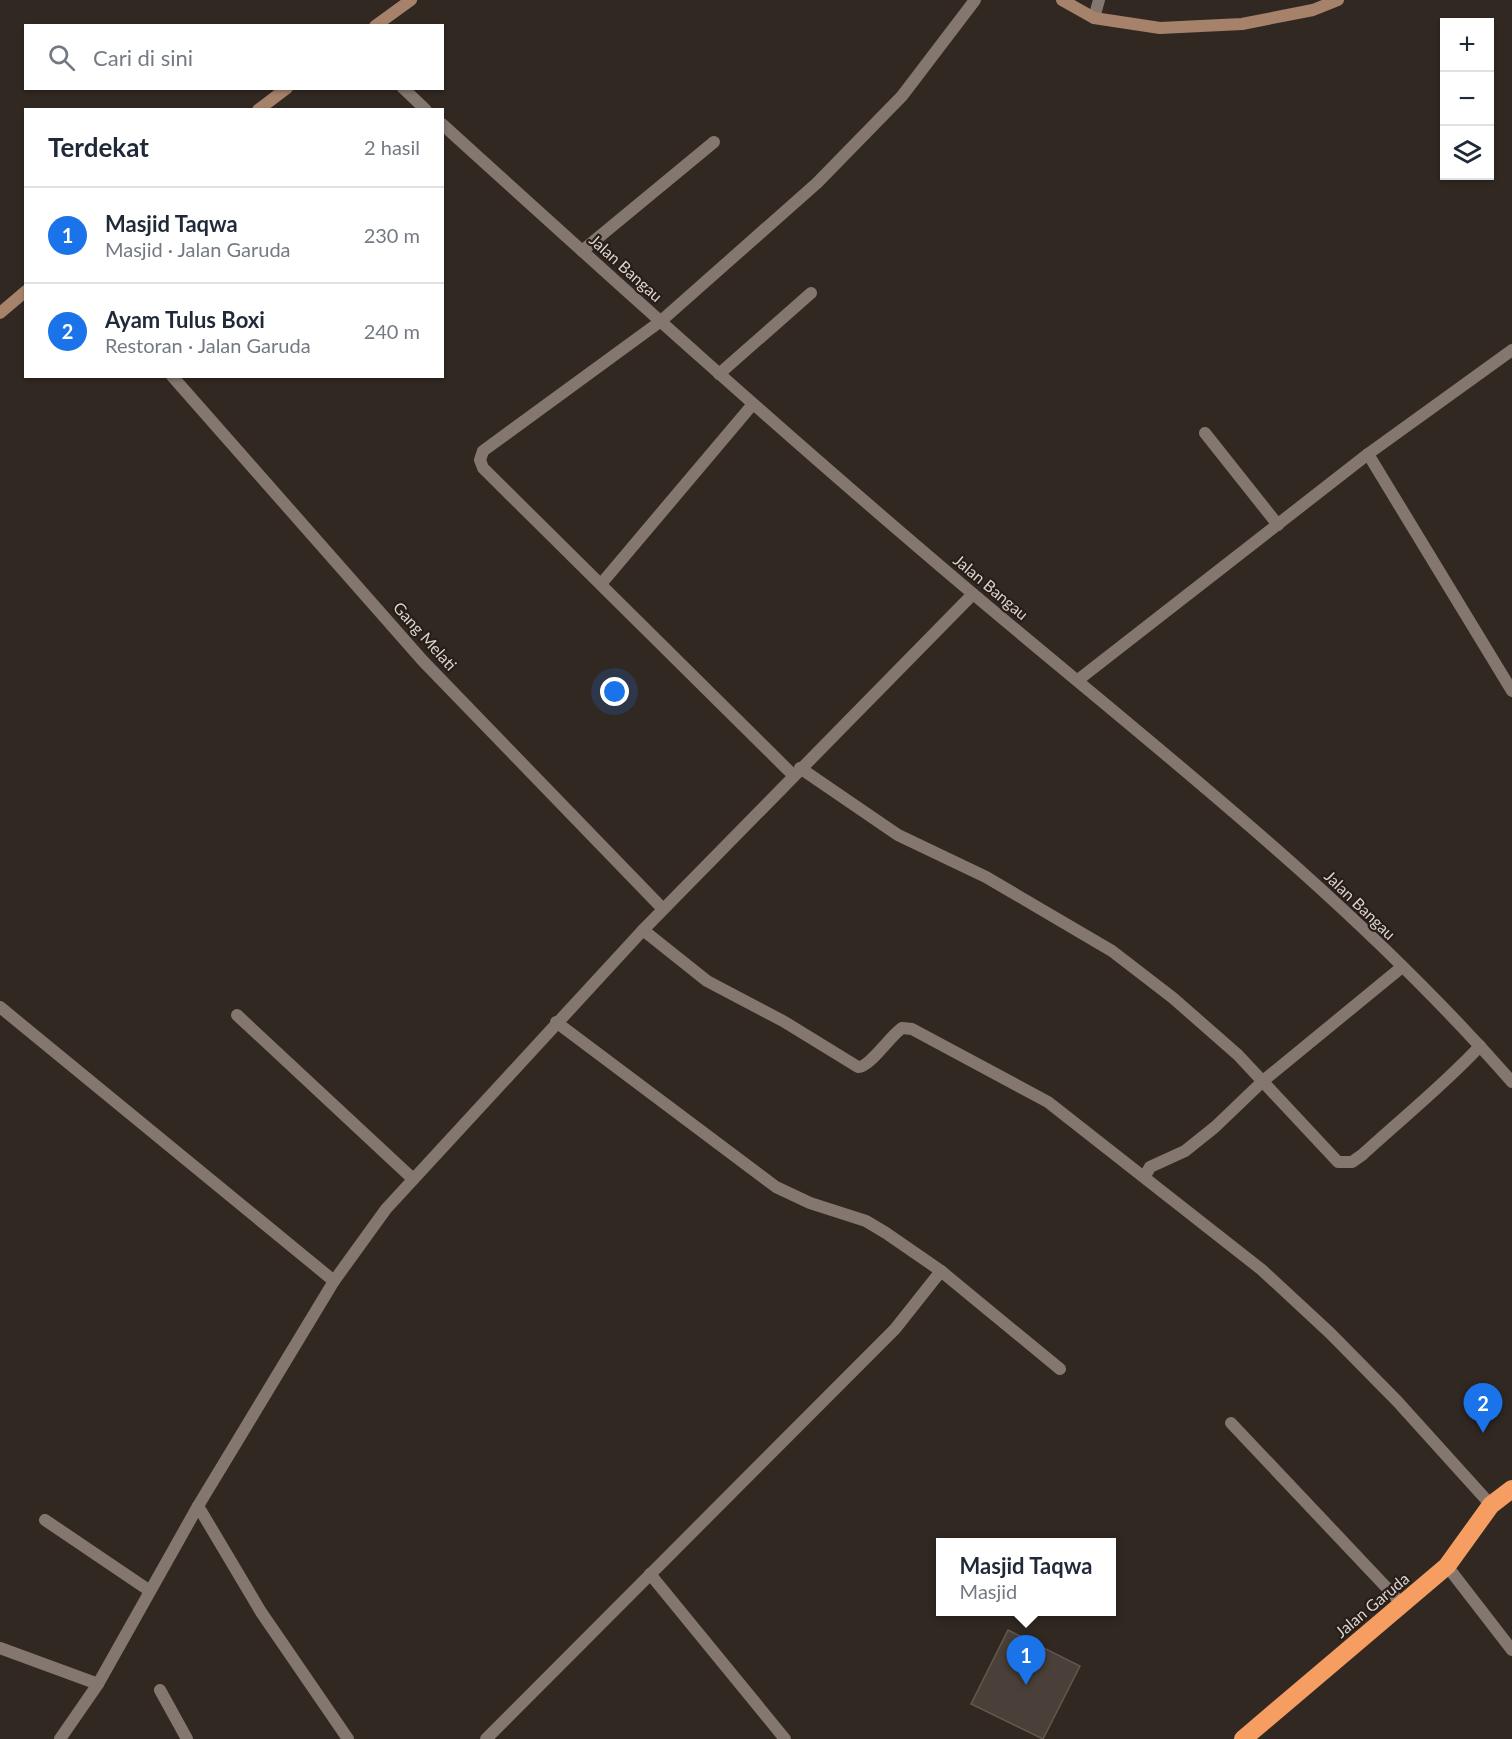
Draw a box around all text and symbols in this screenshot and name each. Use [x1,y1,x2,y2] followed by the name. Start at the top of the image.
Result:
[1440,18,1494,180] map controls
[1440,18,1494,72] button: +
[24,24,444,90] search box
[45,41,78,74] icon: search
[93,44,193,71] text: Cari di sini
[1440,72,1494,126] button: −
[1440,126,1494,180] button: layers
[48,131,149,163] text: Terdekat
[364,135,420,159] text: 2 hasil
[105,210,238,237] text: Masjid Taqwa
[62,223,73,247] text: 1
[364,223,420,247] text: 230 m
[586,230,667,305] street label: Jalan Bangau
[105,237,291,261] text: Masjid · Jalan Garuda
[105,306,265,333] text: Ayam Tulus Boxi
[62,319,73,343] text: 2
[364,319,420,343] text: 240 m
[105,333,311,357] text: Restoran · Jalan Garuda
[950,550,1032,623] street label: Jalan Bangau
[390,598,461,674] street label: Gang Melati
[600,677,629,706] your location
[1321,866,1400,943] street label: Jalan Bangau
[1464,1384,1502,1433] pin: 2
[936,1538,1116,1616] popup
[960,1552,1092,1579] text: Masjid Taqwa
[1331,1568,1412,1641] street label: Jalan Garuda
[960,1579,1017,1603] text: Masjid
[1006,1636,1046,1685] pin: 1

